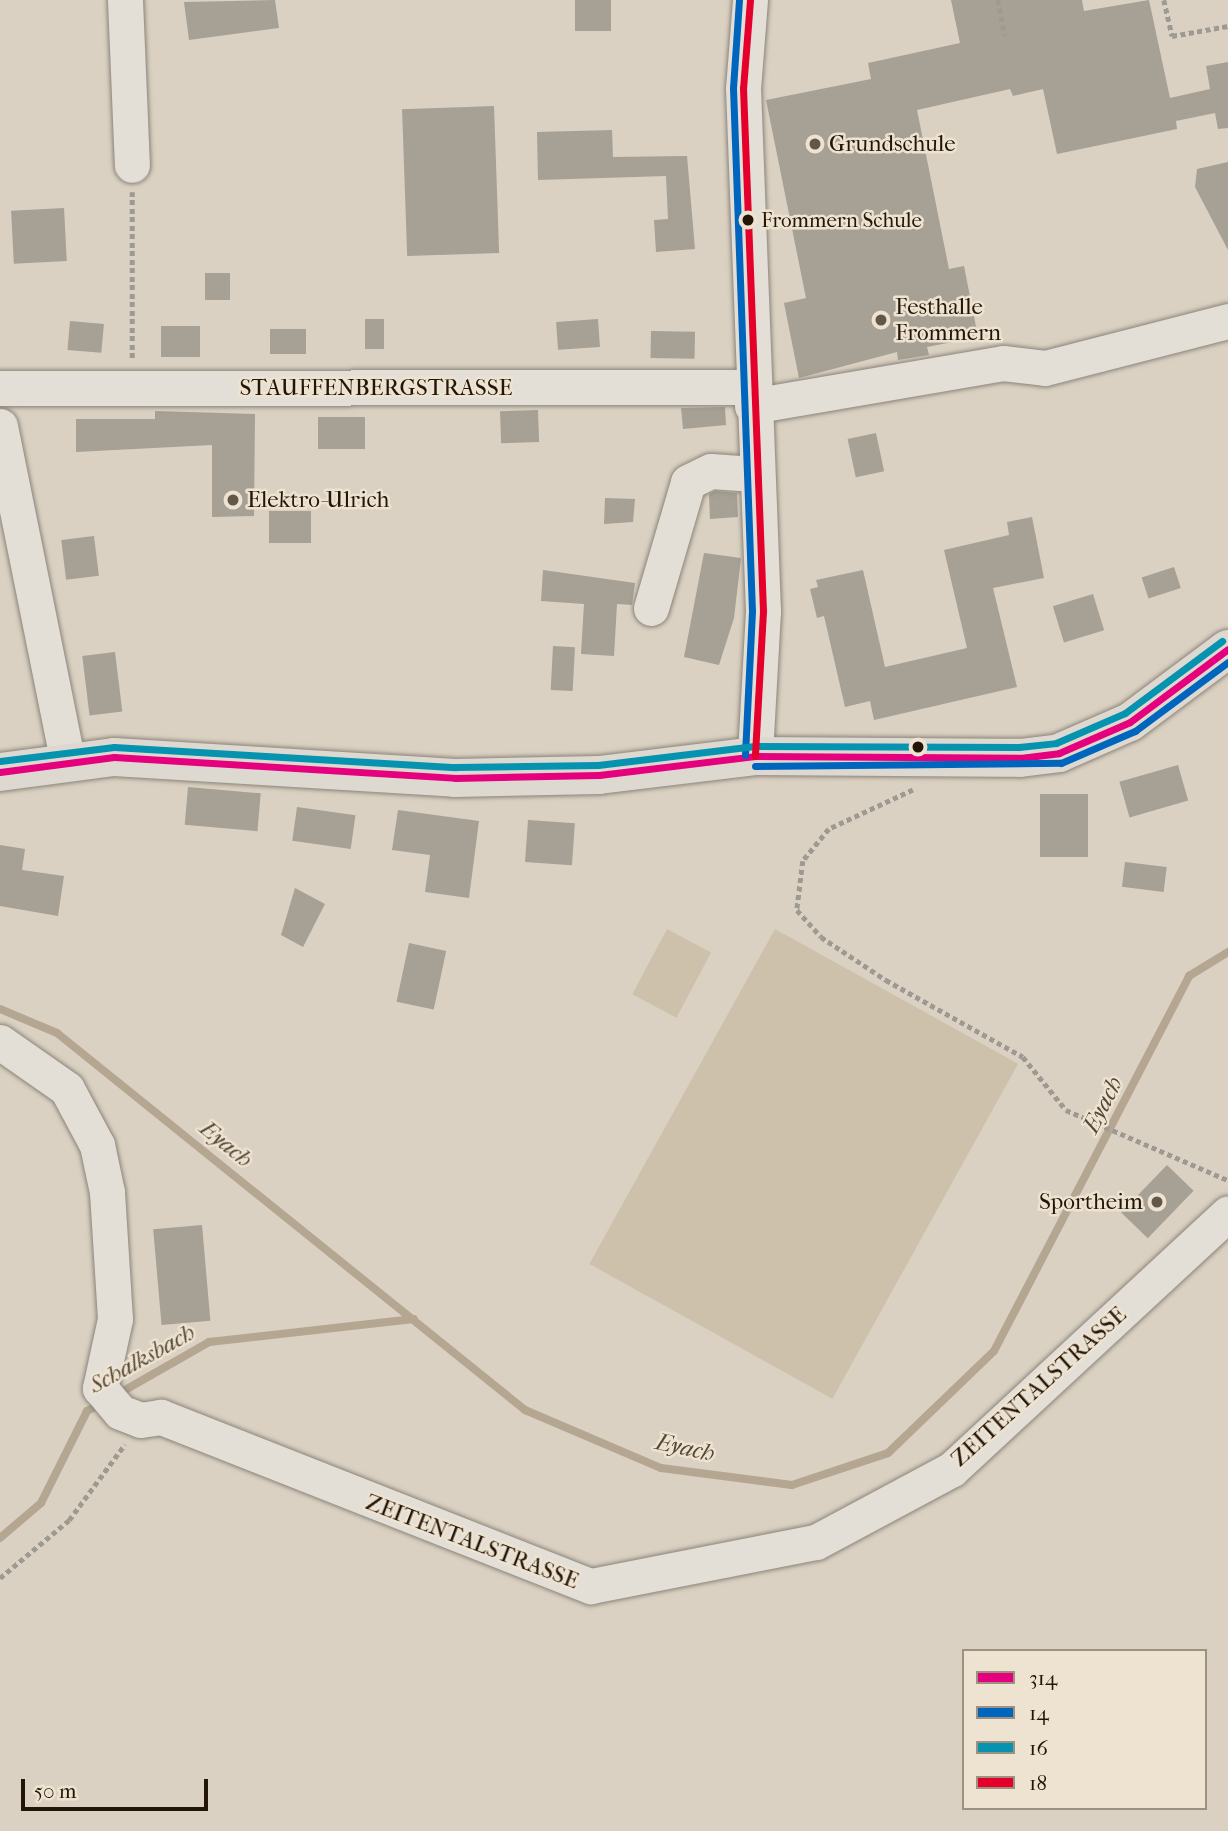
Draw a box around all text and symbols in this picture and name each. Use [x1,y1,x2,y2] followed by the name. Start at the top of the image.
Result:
[829,130,956,158] place label: Grundschule
[807,136,823,152] marker: Grundschule
[761,207,922,233] place label: Frommern Schule
[741,213,755,227] marker: Frommern Schule
[895,293,1001,347] place label: Festhalle Frommern
[873,312,889,328] marker: Festhalle Frommern
[239,374,513,402] street label: STAUFFENBERGSTRASSE
[247,486,389,514] place label: Elektro-Ulrich
[225,492,241,508] marker: Elektro-Ulrich
[911,740,925,754] unlabelled marker
[1077,1072,1129,1138] water label: Eyach
[194,1114,258,1174] water label: Eyach
[1039,1188,1143,1216] place label: Sportheim
[1149,1194,1165,1210] marker: Sportheim
[946,1301,1132,1473] street label: ZEITENTALSTRASSE
[84,1318,200,1400] water label: Schalksbach
[653,1428,717,1468] water label: Eyach
[362,1489,582,1595] street label: ZEITENTALSTRASSE
[962,1649,1207,1810] legend
[1029,1666,1058,1690] text: 314
[1029,1701,1049,1725] text: 14
[1029,1736,1048,1760] text: 16
[24,1764,212,1808] scale bar
[1029,1771,1047,1795] text: 18
[34,1779,77,1803] text: 50 m

